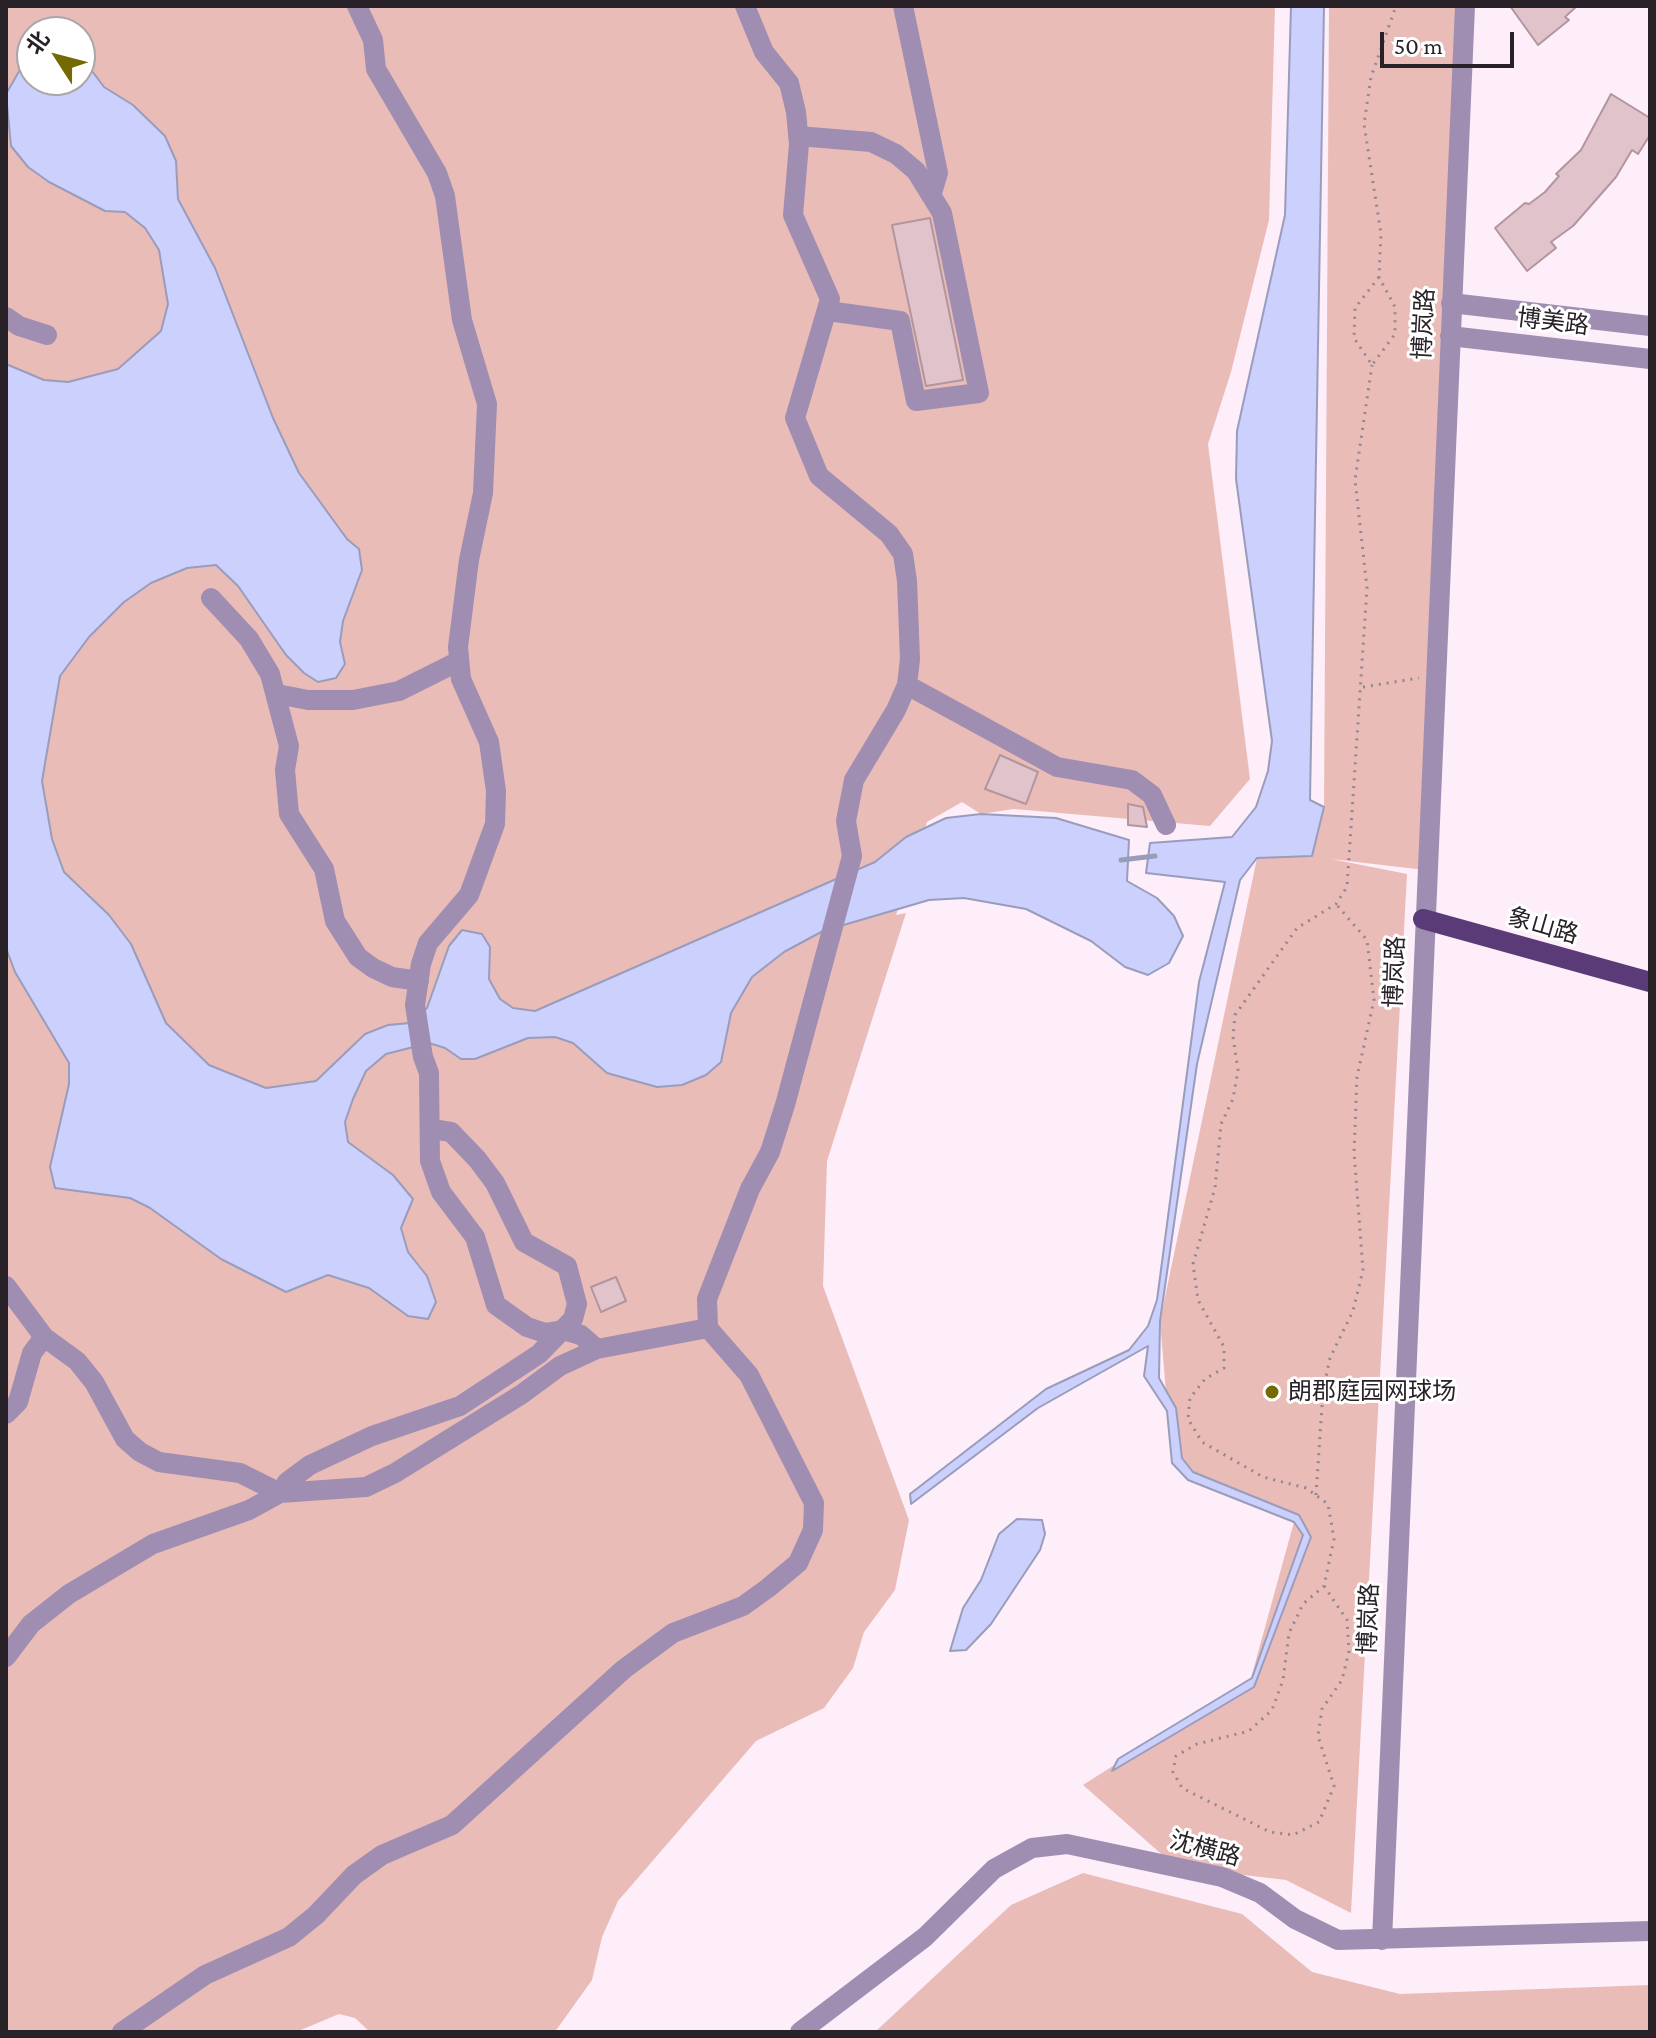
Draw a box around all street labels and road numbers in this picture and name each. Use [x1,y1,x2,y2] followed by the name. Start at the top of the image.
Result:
[1408,287,1440,361] street label: 博岚路
[1516,303,1590,341] street label: 博美路
[1504,902,1582,950] street label: 象山路
[1379,936,1411,1008] street label: 博岚路
[1353,1583,1385,1655] street label: 博岚路
[1166,1826,1244,1872] street label: 沈横路

